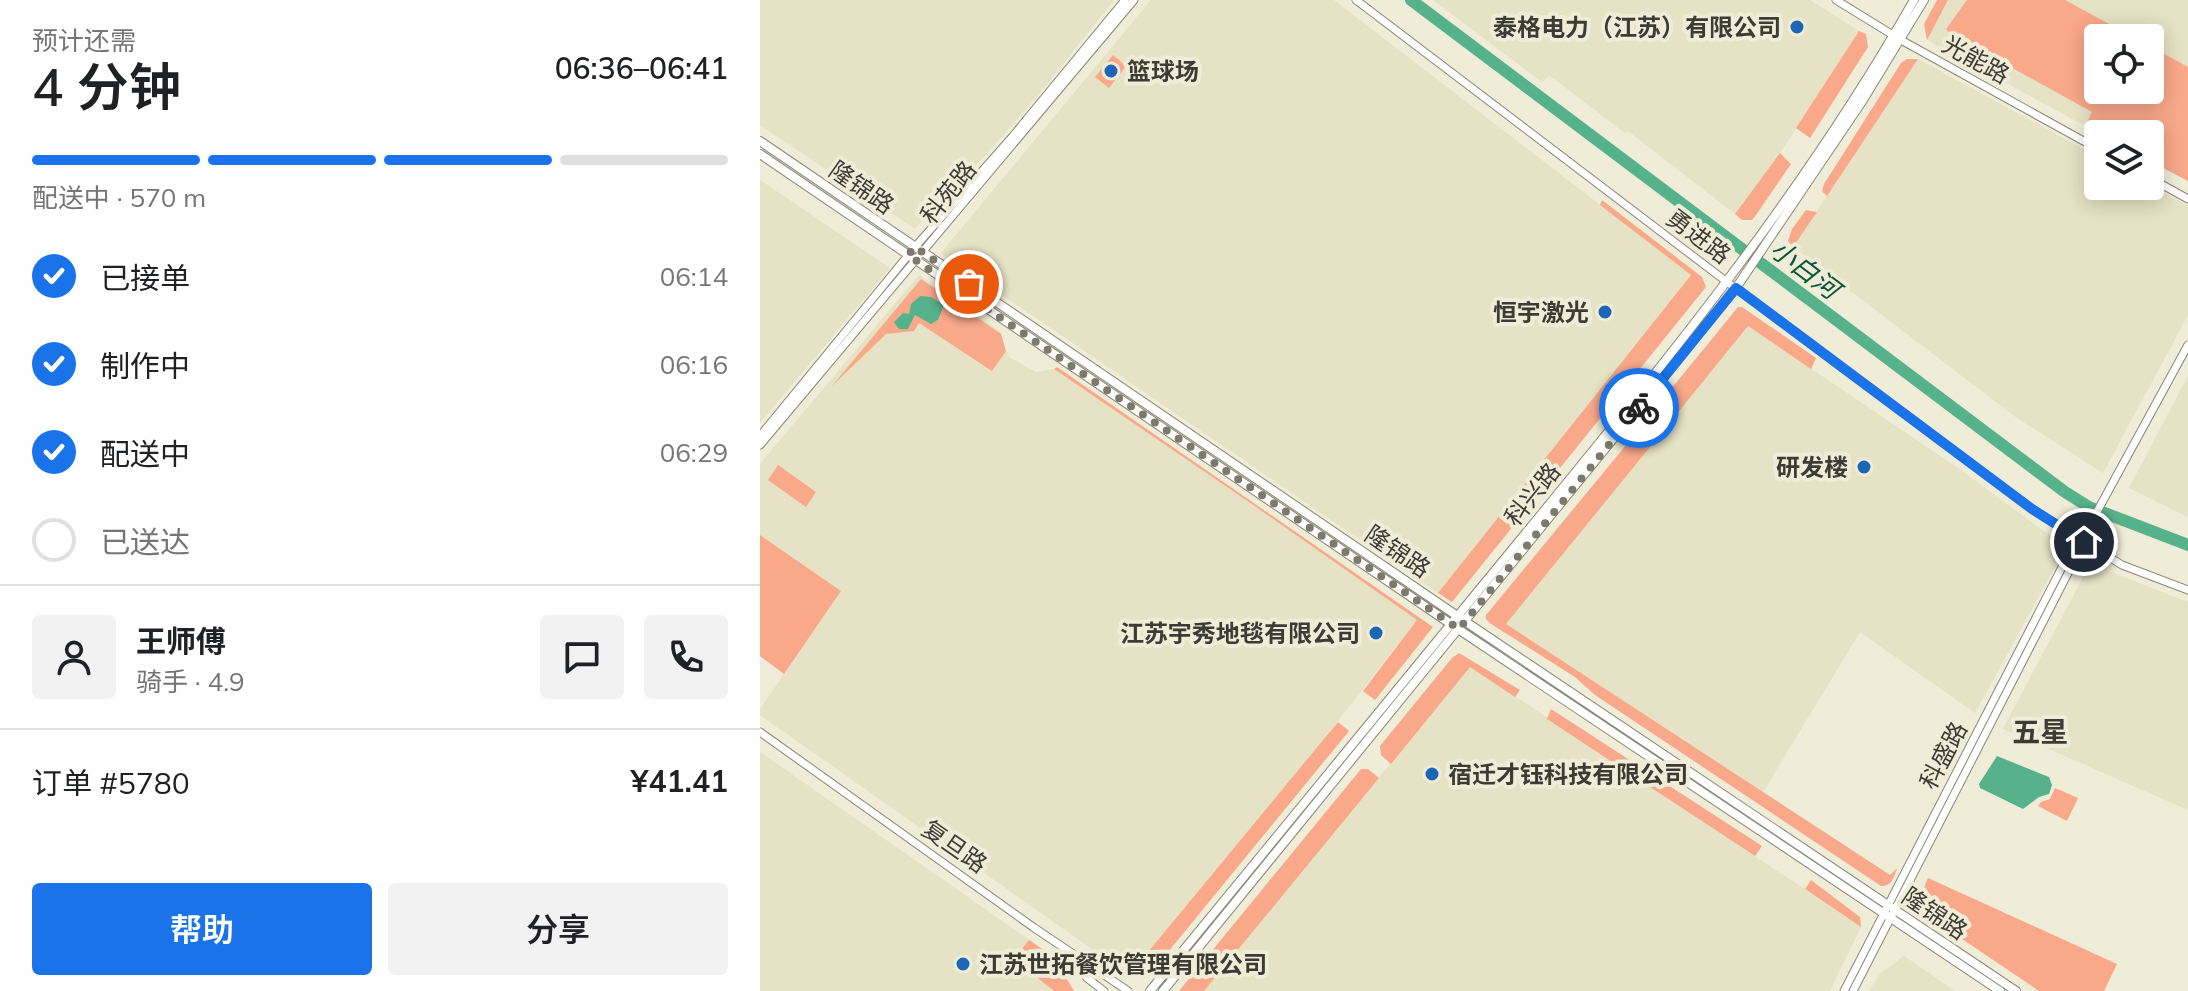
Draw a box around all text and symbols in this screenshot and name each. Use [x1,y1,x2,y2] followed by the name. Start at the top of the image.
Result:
[1493,12,1781,42] place label: 泰格电力（江苏）有限公司
[1788,18,1806,36] marker: 泰格电力（江苏）有限公司
[32,24,136,57] text: 预计还需
[2084,24,2164,200] map controls
[2084,24,2164,104] button: locate
[1937,28,2015,90] street label: 光能路
[555,49,728,87] text: 06:36–06:41
[32,54,181,119] text: 4 分钟
[1127,56,1199,86] place label: 篮球场
[1102,62,1120,80] marker: 篮球场
[2084,120,2164,200] button: layers
[824,154,900,220] street label: 隆锦路
[914,155,982,229] street label: 科苑路
[32,181,206,214] text: 配送中 · 570 m
[1661,202,1737,270] street label: 勇进路
[1764,232,1850,309] water label: 小白河
[935,250,1003,318] pin
[32,254,76,298] icon: check
[100,259,190,297] text: 已接单
[660,260,728,293] text: 06:14
[947,262,991,306] icon: bag
[1493,297,1589,327] place label: 恒宇激光
[1596,303,1614,321] marker: 恒宇激光
[32,342,76,386] icon: check
[100,347,190,385] text: 制作中
[660,348,728,381] text: 06:16
[1599,368,1679,448] courier
[1617,386,1661,430] icon: bike
[32,430,76,474] icon: check
[100,435,190,473] text: 配送中
[660,436,728,469] text: 06:29
[1776,452,1848,482] place label: 研发楼
[1498,457,1566,531] street label: 科兴路
[1855,458,1873,476] marker: 研发楼
[2050,508,2118,576] pin
[1360,518,1436,584] street label: 隆锦路
[2062,520,2106,564] icon: home
[100,523,190,561] text: 已送达
[32,615,116,699] button: person
[540,615,624,699] button: chat
[644,615,728,699] button: phone
[1120,618,1360,648] place label: 江苏宇秀地毯有限公司
[136,622,226,660] text: 王师傅
[1367,624,1385,642] marker: 江苏宇秀地毯有限公司
[136,665,245,698] text: 骑手 · 4.9
[2012,714,2068,749] district label: 五星
[1913,716,1973,794] street label: 科盛路
[1448,759,1688,789] place label: 宿迁才钰科技有限公司
[631,762,728,800] text: ¥41.41
[32,764,190,802] text: 订单 #5780
[1423,765,1441,783] marker: 宿迁才钰科技有限公司
[917,813,993,879] street label: 复旦路
[1897,880,1973,946] street label: 隆锦路
[32,883,372,975] button: 帮助
[388,883,728,975] button: 分享
[979,949,1267,979] place label: 江苏世拓餐饮管理有限公司
[954,955,972,973] marker: 江苏世拓餐饮管理有限公司

